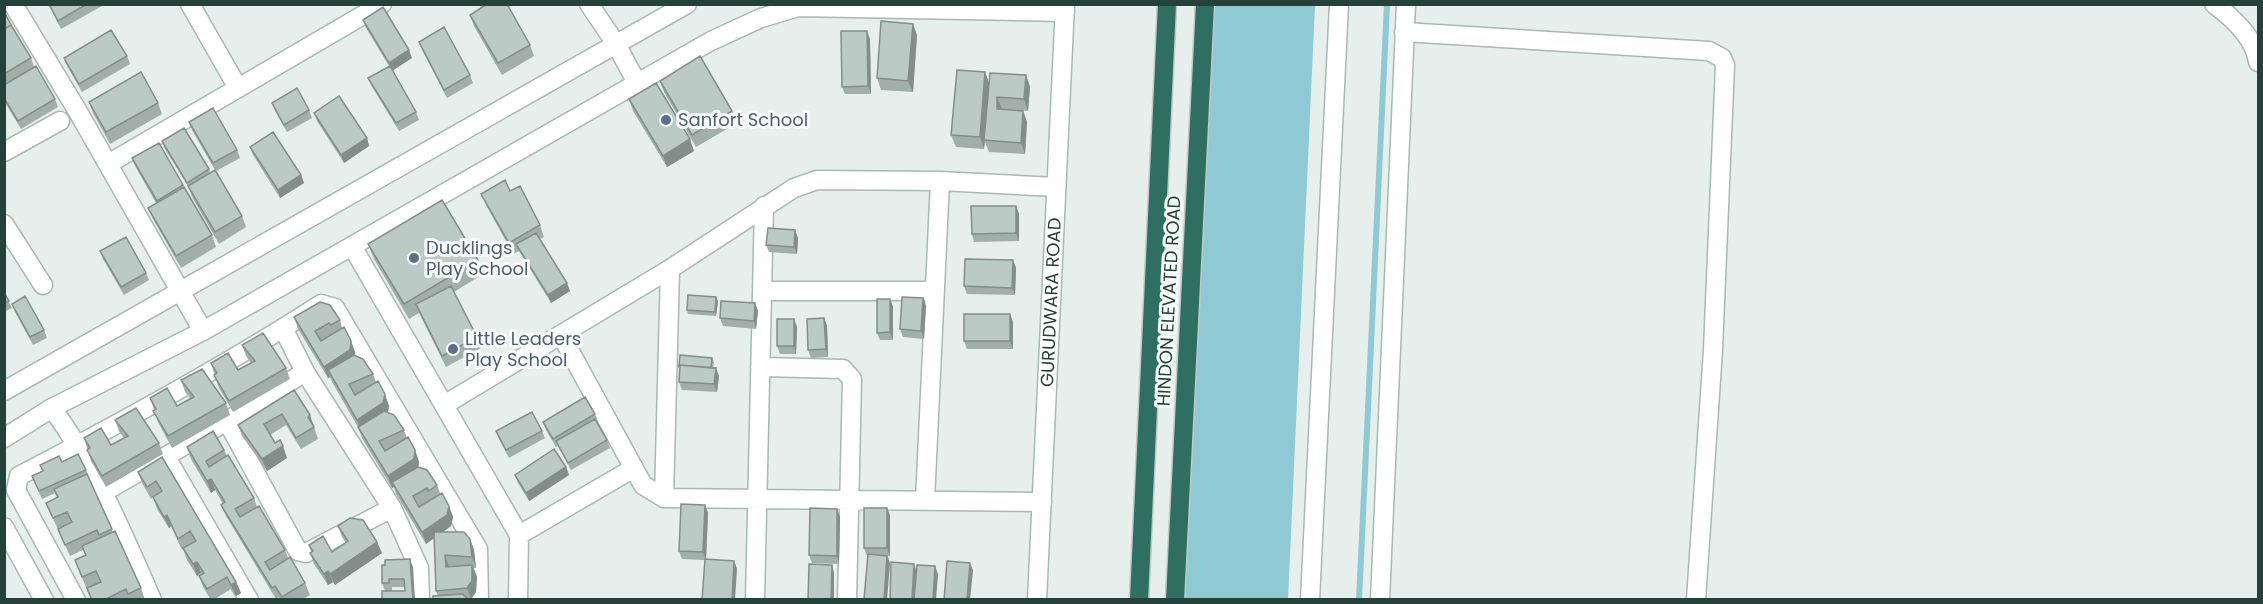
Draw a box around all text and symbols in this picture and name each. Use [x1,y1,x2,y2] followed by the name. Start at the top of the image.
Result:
[678,107,808,132] place label: Sanfort School
[659,113,673,127] marker: Sanfort School
[1150,195,1187,407] street label: HINDON ELEVATED ROAD
[1034,217,1067,388] street label: GURUDWARA ROAD
[426,235,528,281] place label: Ducklings Play School
[407,251,421,265] marker: Ducklings Play School
[465,326,581,372] place label: Little Leaders Play School
[446,342,460,356] marker: Little Leaders Play School

